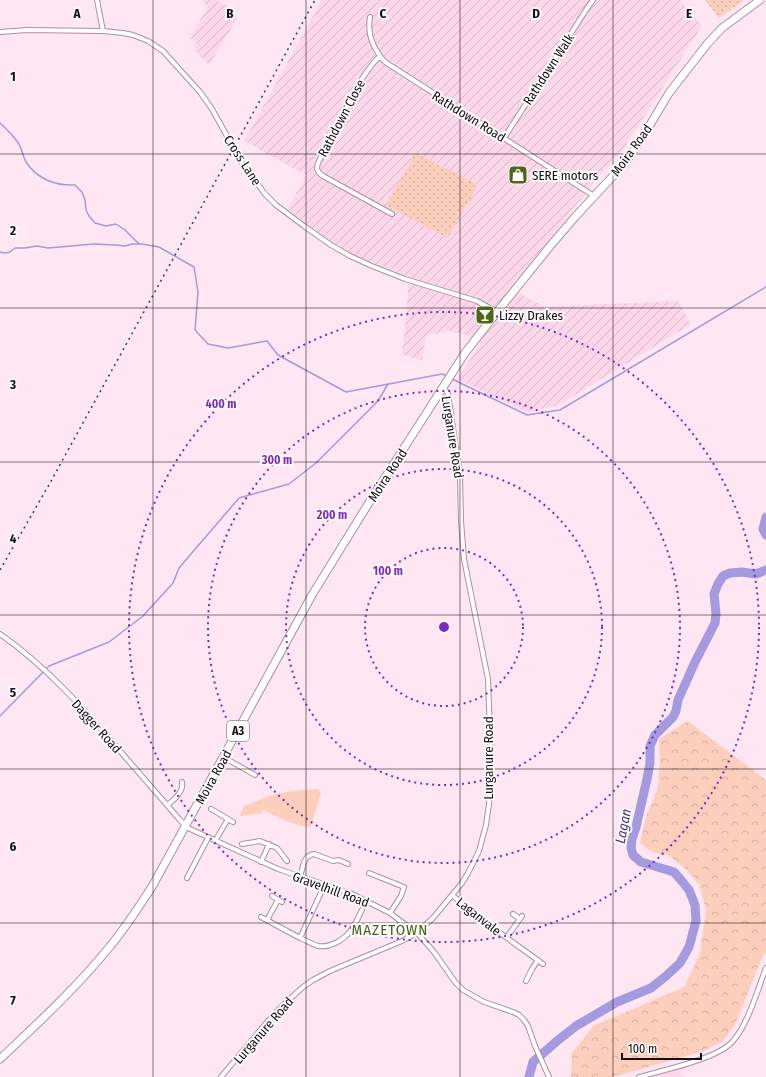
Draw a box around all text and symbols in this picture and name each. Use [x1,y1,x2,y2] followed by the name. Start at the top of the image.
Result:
[72,6,81,21] text: A
[226,6,234,21] text: B
[380,6,387,21] text: C
[532,6,540,21] text: D
[686,6,692,21] text: E
[520,30,577,108] street label: Rathdown Walk
[10,69,16,84] text: 1
[315,77,368,159] street label: Rathdown Close
[429,88,508,145] street label: Rathdown Road
[608,122,655,179] street label: Moira Road
[221,132,264,188] street label: Cross Lane
[507,164,529,186] shop icon: SERE motors
[532,168,599,183] place label: SERE motors
[9,223,16,238] text: 2
[474,304,496,326] bar icon: Lizzy Drakes
[499,308,564,323] place label: Lizzy Drakes
[9,377,16,392] text: 3
[439,395,466,479] street label: Lurganure Road
[206,397,236,411] text: 400 m
[365,446,410,504] street label: Moira Road
[261,453,292,467] text: 300 m
[316,508,347,522] text: 200 m
[10,531,17,546] text: 4
[373,564,403,578] text: 100 m
[437,620,451,634] centre of rings
[10,685,16,700] text: 5
[69,697,124,756] street label: Dagger Road
[481,716,496,800] street label: Lurganure Road
[227,721,249,741] road number: A3
[192,747,235,807] street label: Moira Road
[612,807,635,845] water label: Lagan
[10,839,17,854] text: 6
[291,869,371,910] street label: Gravelhill Road
[453,894,504,938] street label: Laganvale
[352,921,428,939] district label: MAZETOWN
[10,993,16,1008] text: 7
[230,994,296,1067] street label: Lurganure Road
[622,1035,701,1061] scale bar
[628,1042,657,1056] text: 100 m

